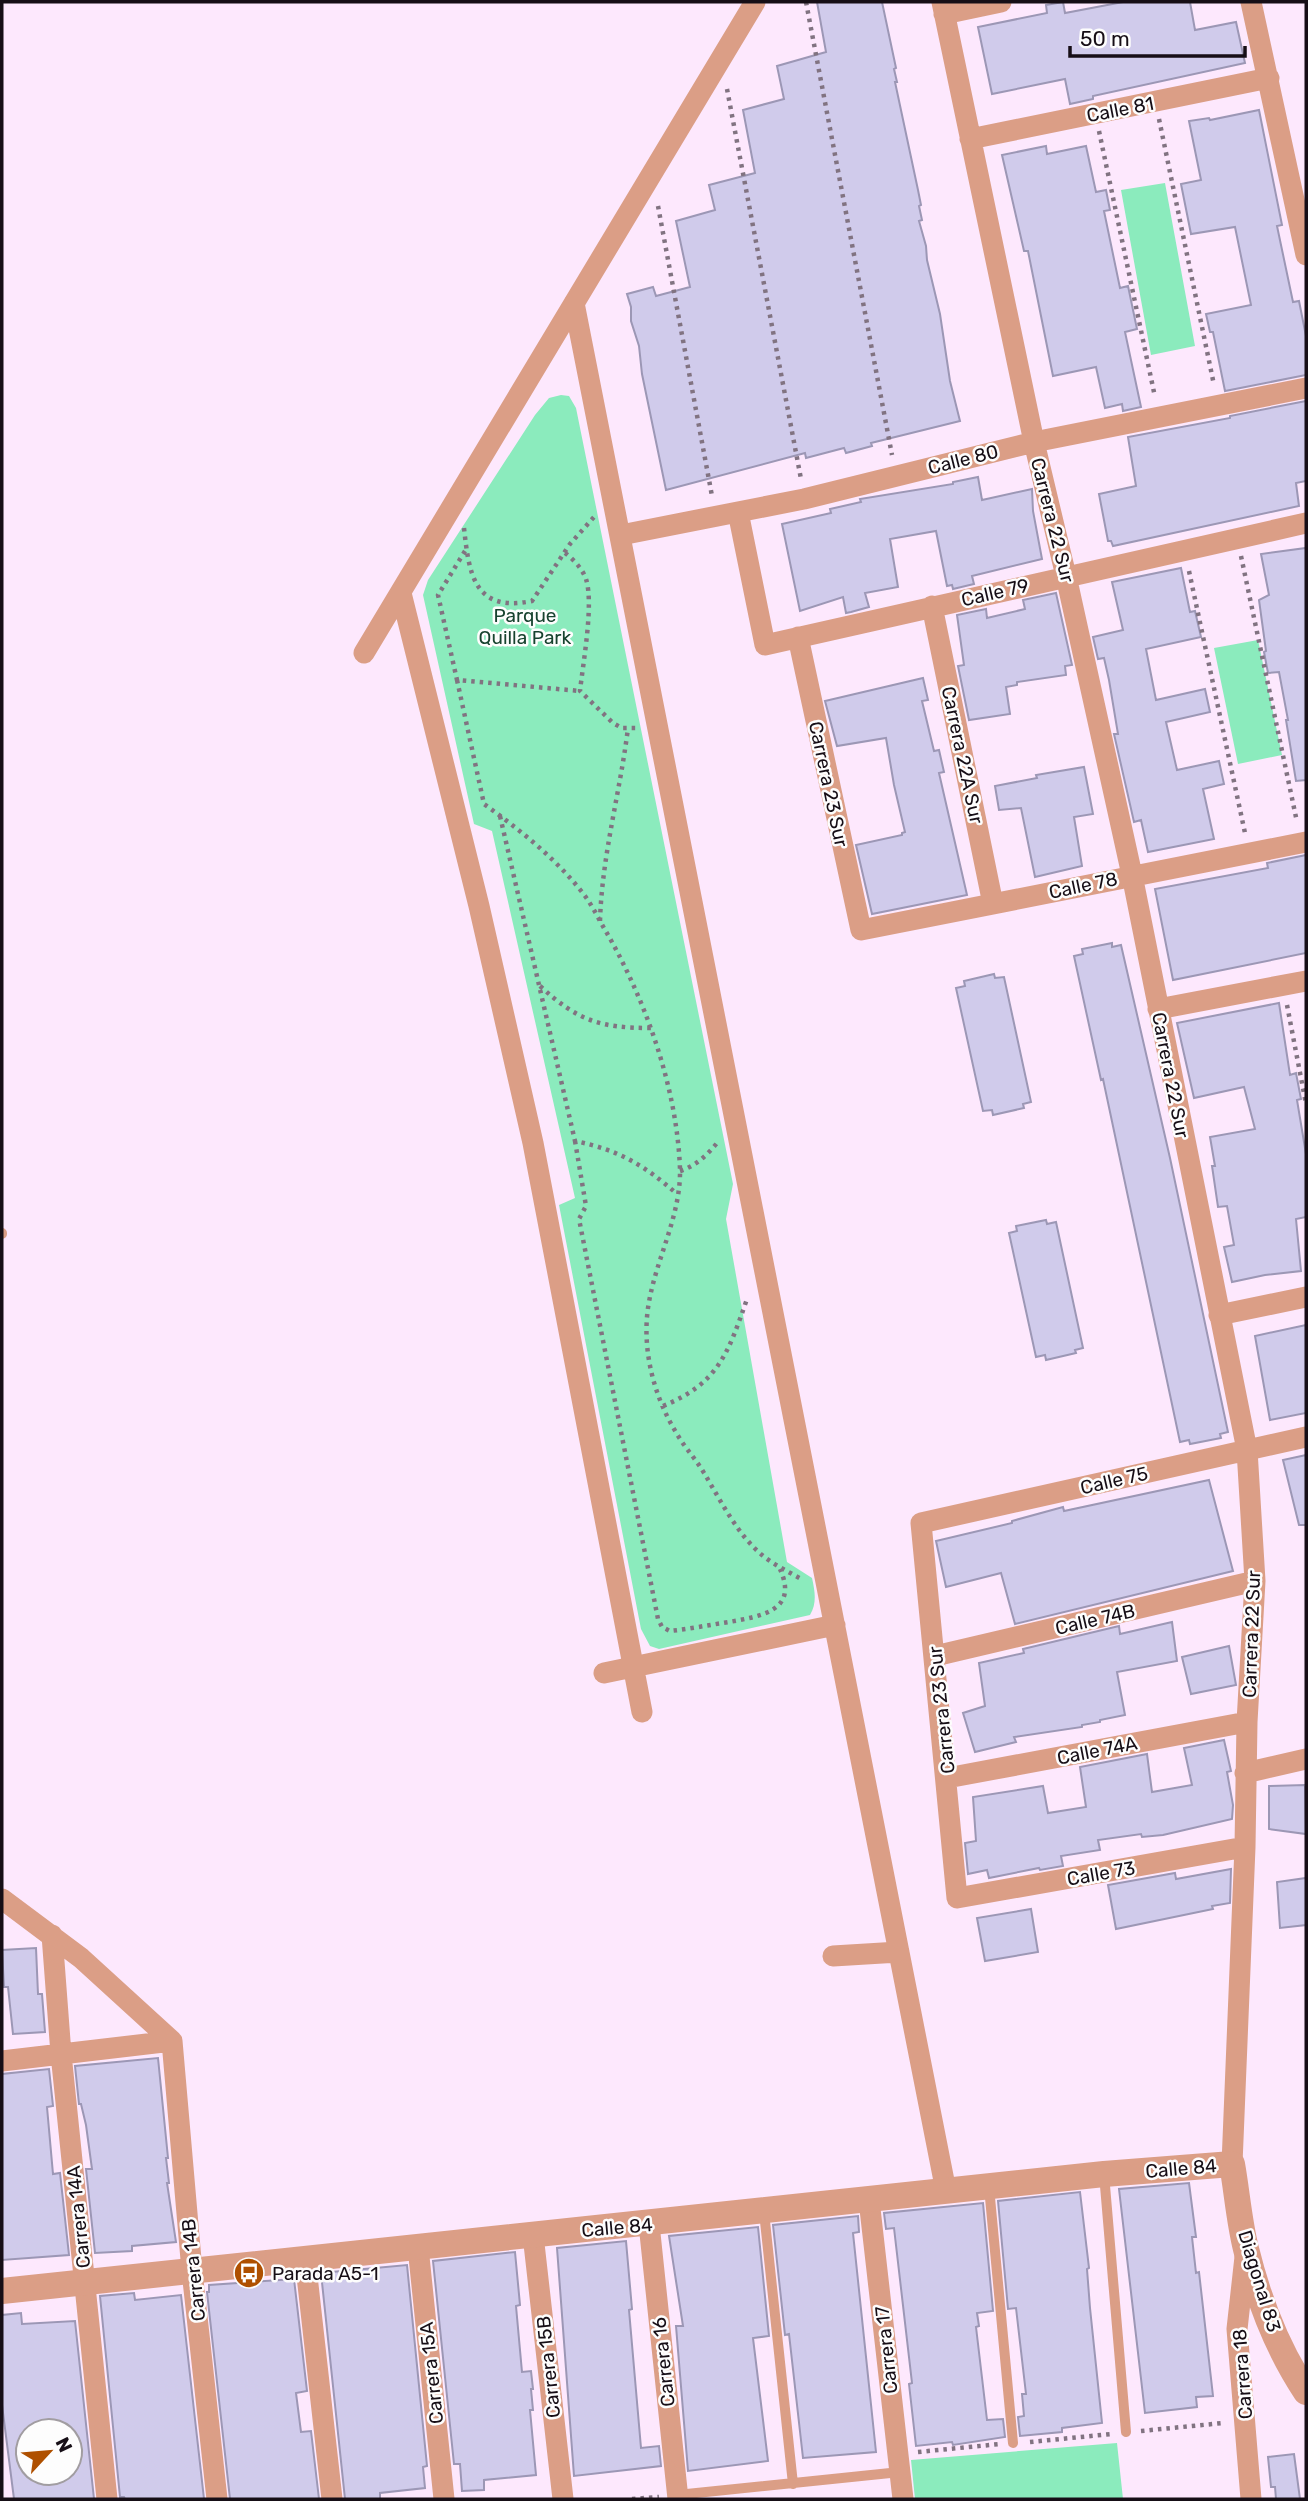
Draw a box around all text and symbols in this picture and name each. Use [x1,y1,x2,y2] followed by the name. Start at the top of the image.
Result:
[1070,14,1245,58] scale bar
[1080,26,1130,51] text: 50 m
[1085,92,1156,127] street label: Calle 81
[925,440,1001,479] street label: Calle 80
[1026,455,1079,586] street label: Carrera 22 Sur
[959,574,1031,611] street label: Calle 79
[479,604,572,649] park label: Parque Quilla Park
[937,684,988,827] street label: Carrera 22A Sur
[804,719,853,850] street label: Carrera 23 Sur
[1047,867,1119,904] street label: Calle 78
[1147,1010,1194,1141] street label: Carrera 22 Sur
[1078,1462,1150,1499] street label: Calle 75
[1238,1569,1265,1698] street label: Carrera 22 Sur
[1053,1599,1137,1640] street label: Calle 74B
[923,1644,960,1775] street label: Carrera 23 Sur
[1055,1731,1139,1770] street label: Calle 74A
[1065,1856,1137,1891] street label: Calle 73
[1144,2154,1218,2183] street label: Calle 84
[62,2164,95,2269] street label: Carrera 14A
[580,2213,654,2242] street label: Calle 84
[177,2218,210,2322] street label: Carrera 14B
[1233,2227,1286,2335] street label: Diagonal 83
[232,2256,266,2290] bus stop icon: Parada A5-1
[272,2262,379,2285] place label: Parada A5-1
[870,2305,903,2395] street label: Carrera 17
[532,2315,565,2419] street label: Carrera 15B
[647,2316,680,2408] street label: Carrera 16
[415,2321,448,2425] street label: Carrera 15A
[1228,2328,1257,2420] street label: Carrera 18
[14,2417,84,2487] north arrow
[50,2434,77,2456] text: N

